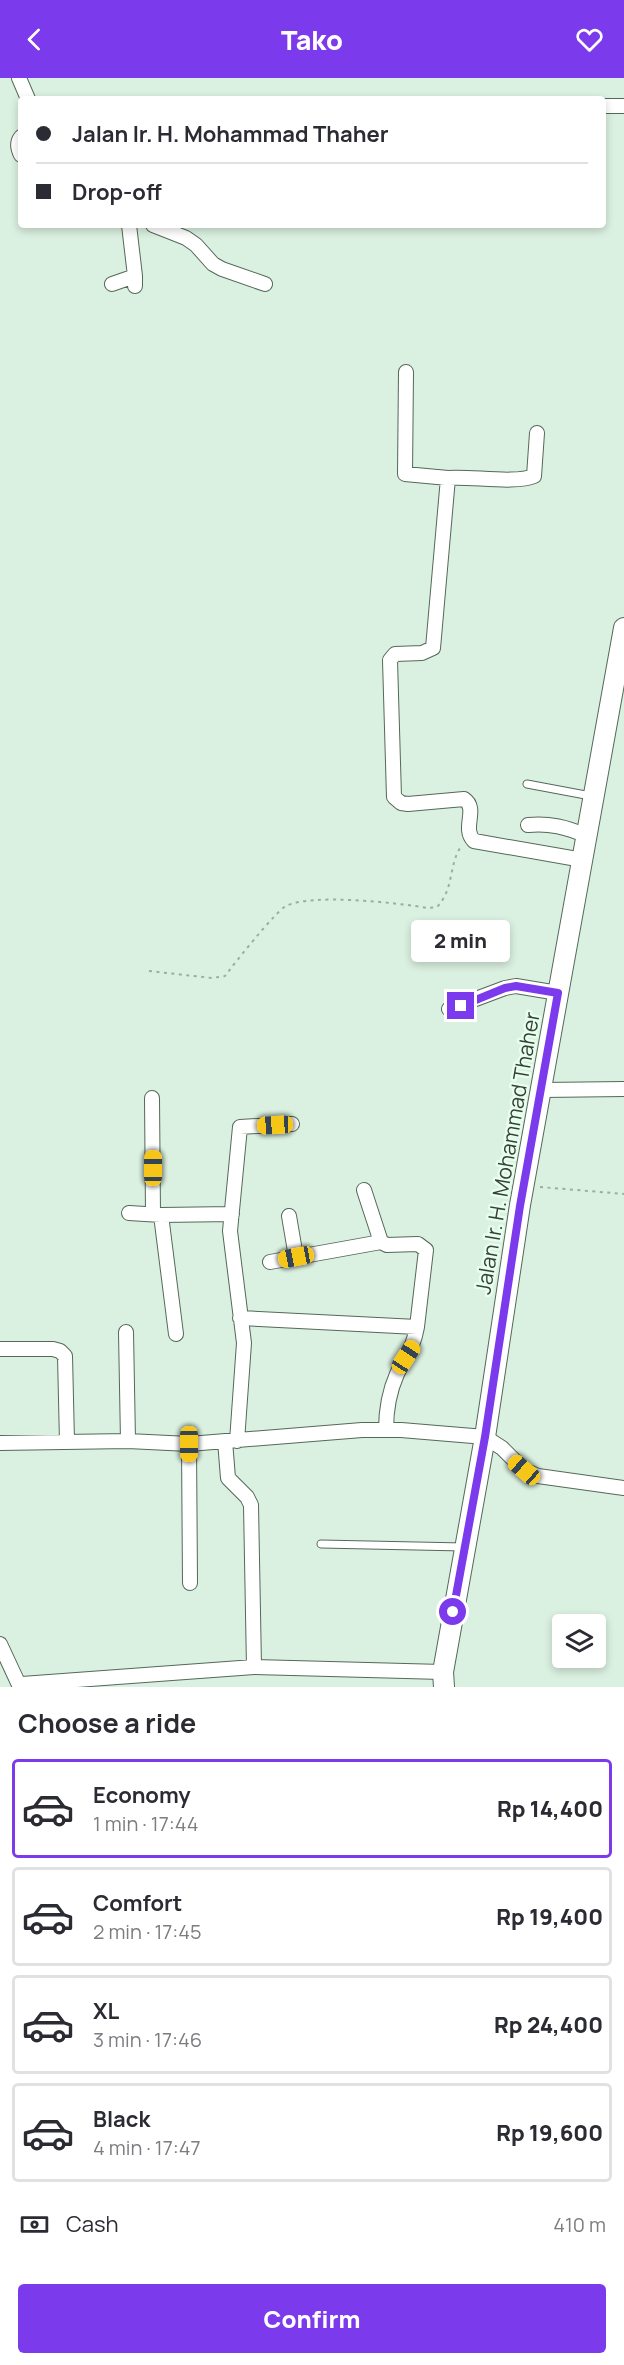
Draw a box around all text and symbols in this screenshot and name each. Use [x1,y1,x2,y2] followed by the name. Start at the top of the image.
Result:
[281,21,343,58] text: Tako
[18,23,51,56] icon: back
[573,23,606,56] icon: heart
[72,119,389,149] text: Jalan Ir. H. Mohammad Thaher
[72,177,162,207] text: Drop-off
[412,919,510,961] callout: 2 min
[434,927,487,954] text: 2 min
[447,992,474,1019] route end
[468,1009,546,1296] street label: Jalan Ir. H. Mohammad Thaher
[257,1115,293,1135] car
[144,1150,162,1186] car
[277,1245,315,1269] car
[389,1337,423,1377] car
[180,1426,198,1462] car
[505,1451,543,1489] car
[439,1598,466,1625] route start
[552,1614,606,1668] map controls
[552,1614,606,1668] button: layers
[18,1704,196,1741] text: Choose a ride
[93,1780,191,1810] text: Economy
[21,1782,75,1836] icon: car
[497,1794,603,1824] text: Rp 14,400
[93,1810,198,1837] text: 1 min · 17:44
[93,1888,182,1918] text: Comfort
[21,1890,75,1944] icon: car
[496,1902,603,1932] text: Rp 19,400
[93,1918,202,1945] text: 2 min · 17:45
[93,1996,119,2026] text: XL
[21,1998,75,2052] icon: car
[494,2010,603,2040] text: Rp 24,400
[93,2026,202,2053] text: 3 min · 17:46
[93,2104,150,2134] text: Black
[21,2106,75,2160] icon: car
[496,2118,603,2148] text: Rp 19,600
[93,2134,200,2161] text: 4 min · 17:47
[18,2208,51,2241] icon: cash
[66,2209,119,2239] text: Cash
[553,2211,606,2238] text: 410 m
[18,2284,606,2353] button: Confirm

